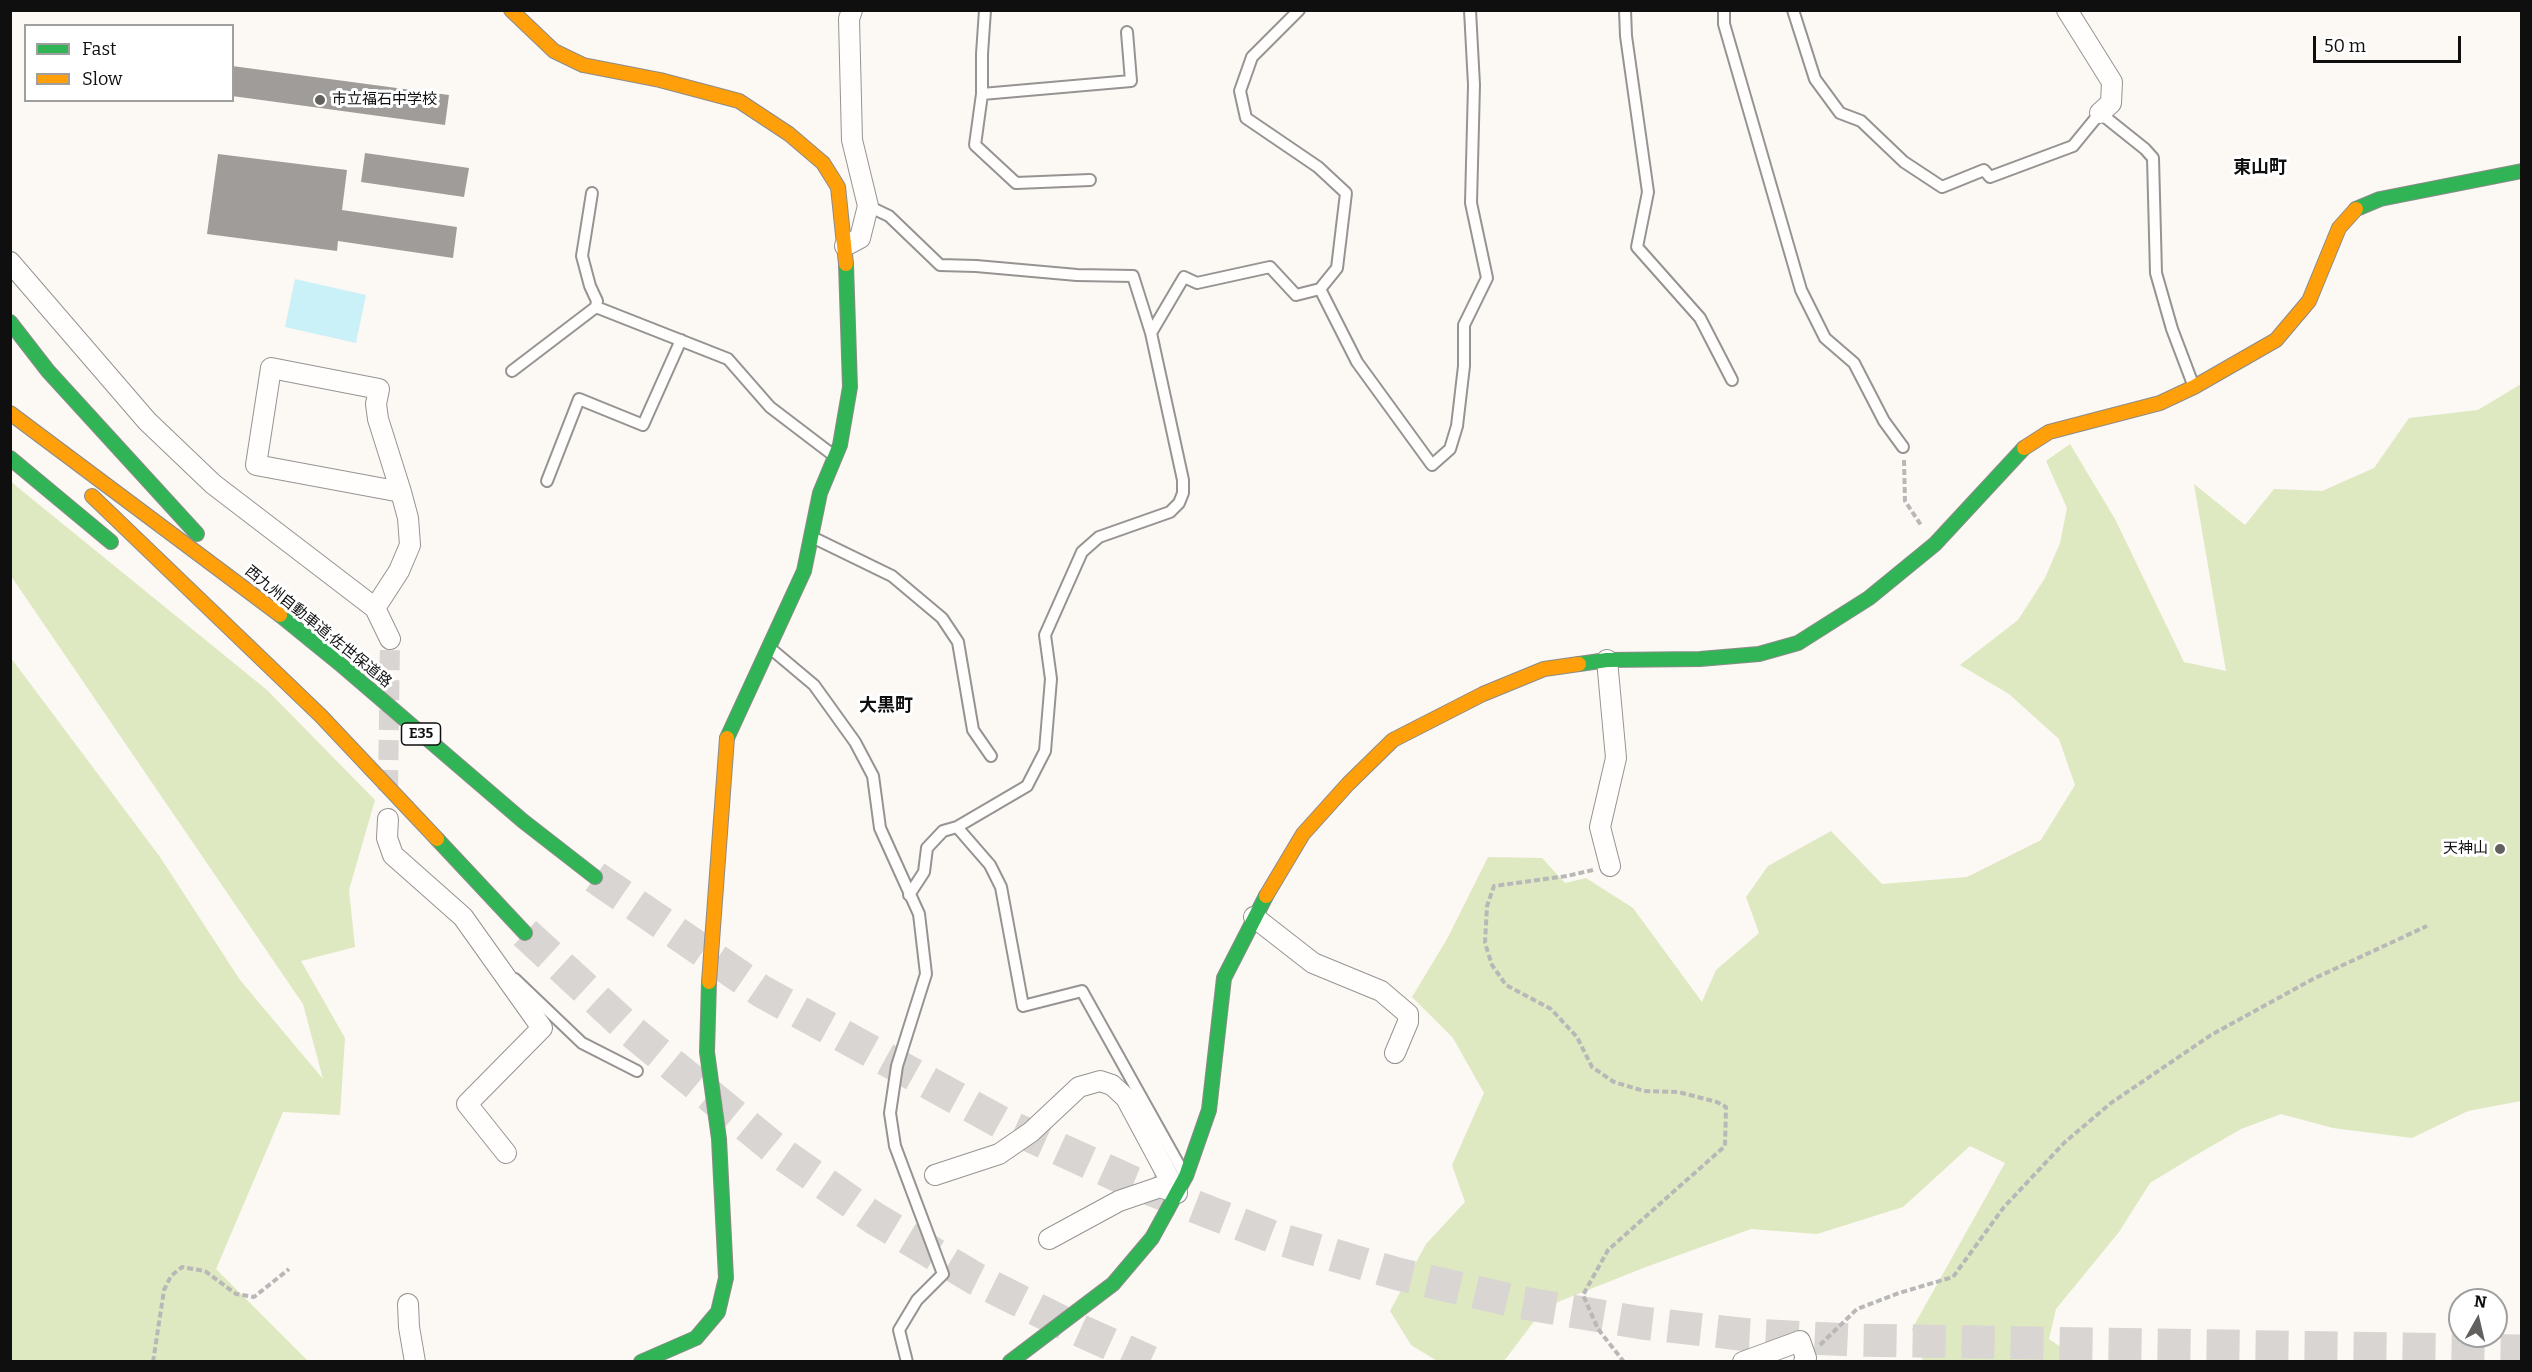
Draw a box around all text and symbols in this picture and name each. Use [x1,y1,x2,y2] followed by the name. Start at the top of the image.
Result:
[24,24,234,102] legend
[2316,24,2464,62] scale bar
[2324,35,2366,57] text: 50 m
[82,38,117,60] text: Fast
[82,68,122,90] text: Slow
[332,91,437,109] place label: 市立福石中学校
[313,93,327,107] marker: 市立福石中学校
[2233,157,2287,179] district label: 東山町
[241,562,395,692] street label: 西九州自動車道;佐世保道路
[859,695,913,717] district label: 大黒町
[402,723,440,745] road number: E35
[2443,840,2488,858] place label: 天神山
[2493,842,2507,856] marker: 天神山
[2448,1288,2508,1348] north arrow
[2473,1291,2488,1312] text: N

